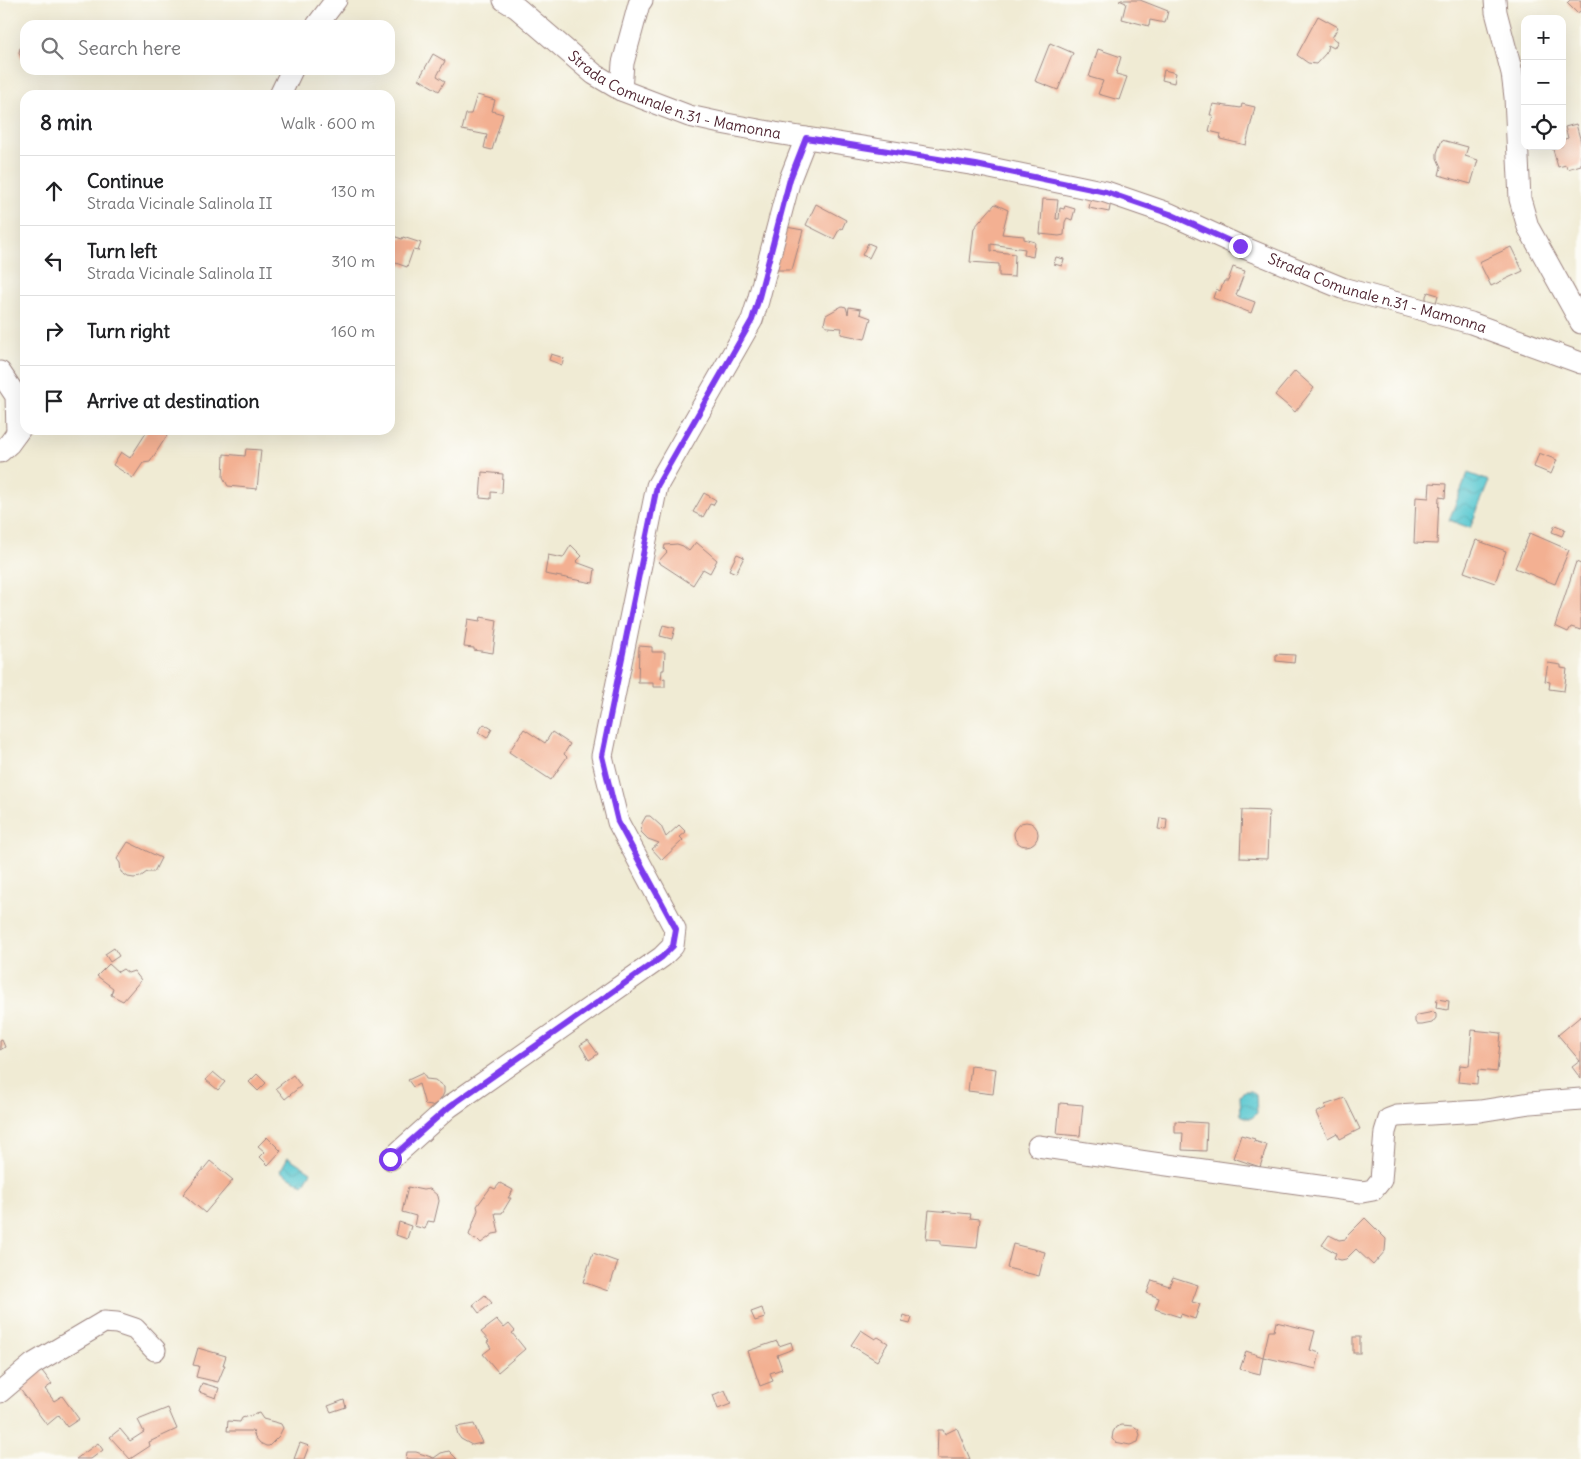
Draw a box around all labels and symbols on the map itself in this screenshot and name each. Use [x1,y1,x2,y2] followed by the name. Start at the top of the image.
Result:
[565,46,783,143] street label: Strada Comunale n.31 - Mamonna
[1229,235,1252,258] route end
[1265,249,1490,337] street label: Strada Comunale n.31 - Mamonna
[379,1148,402,1171] route start

